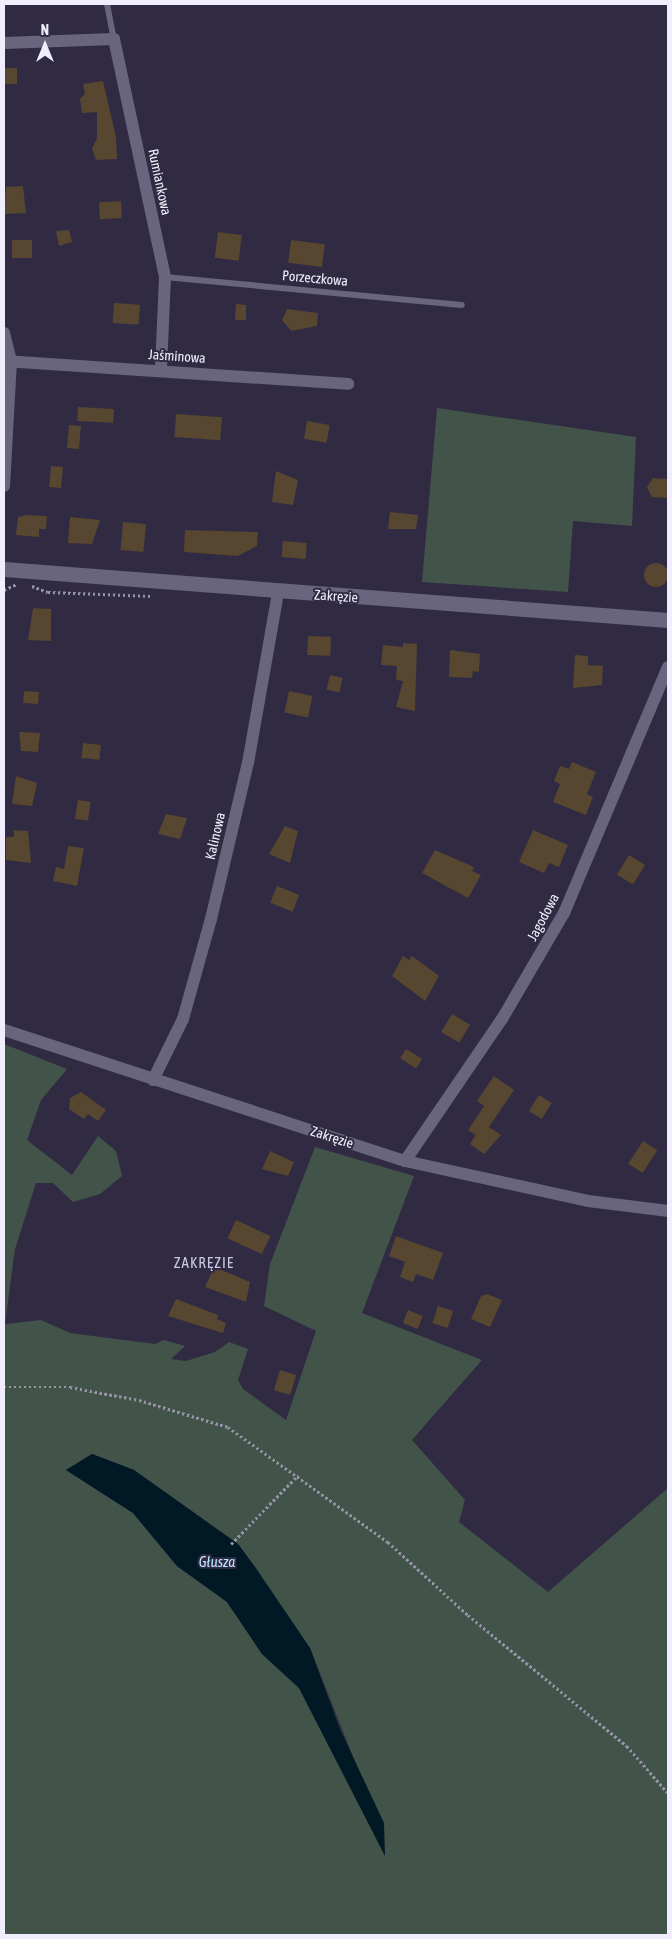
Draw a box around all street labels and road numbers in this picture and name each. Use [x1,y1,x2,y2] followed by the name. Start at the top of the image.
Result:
[145,147,175,217] street label: Rumiankowa
[281,267,349,289] street label: Porzeczkowa
[148,346,206,366] street label: Jaśminowa
[313,586,359,606] street label: Zakręzie
[201,811,229,861] street label: Kalinowa
[524,890,562,944] street label: Jagodowa
[308,1122,356,1152] street label: Zakręzie

